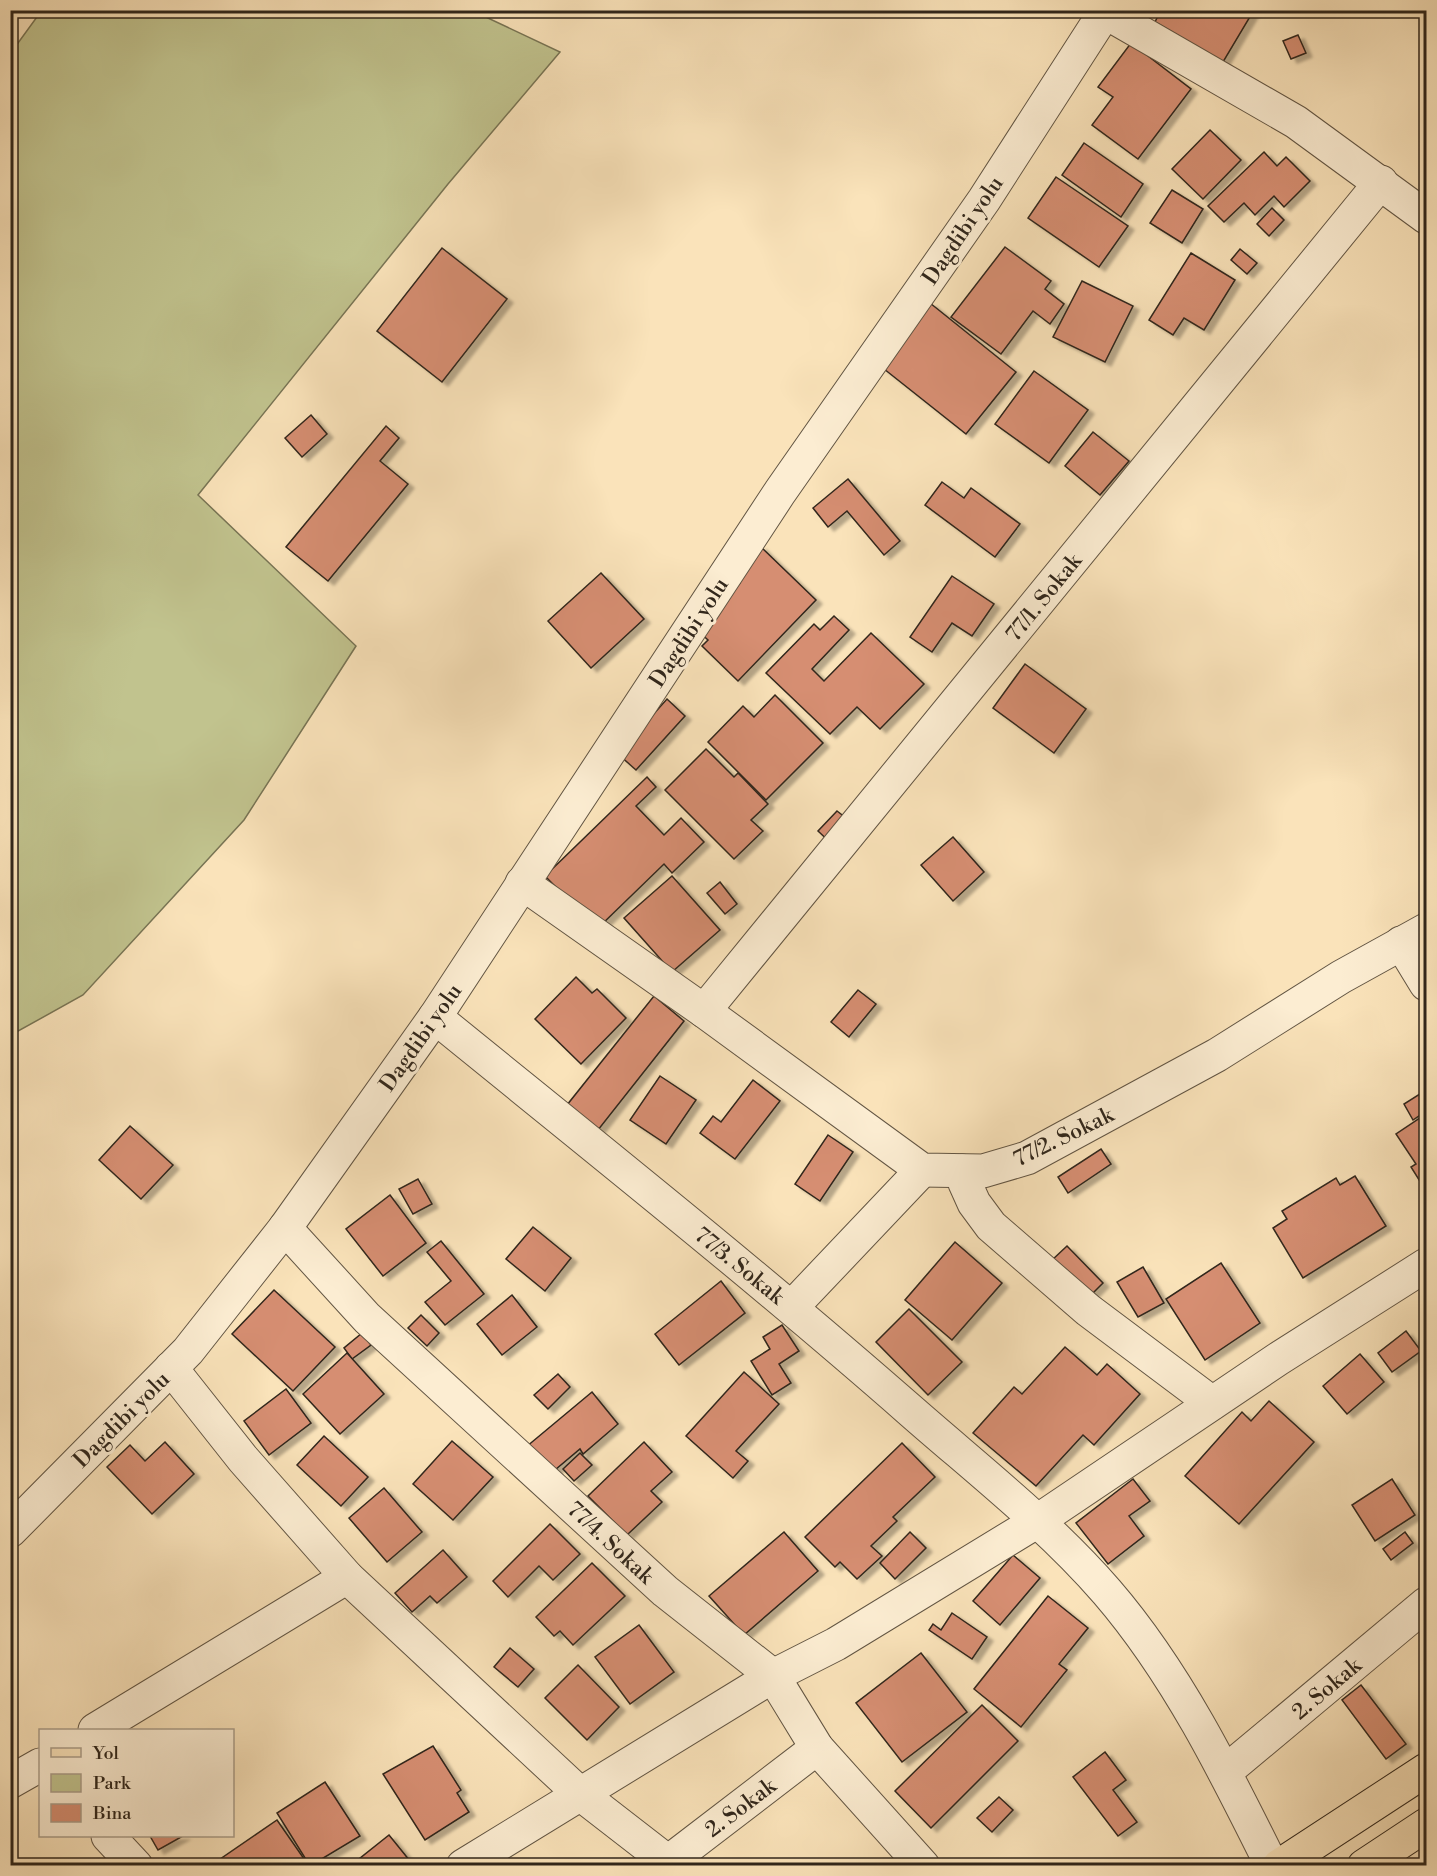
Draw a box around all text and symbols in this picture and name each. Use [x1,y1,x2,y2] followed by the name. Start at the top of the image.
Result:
[917,171,1010,290] street label: Dagdibi yolu
[1000,547,1089,647] street label: 77/1. Sokak
[644,573,735,693] street label: Dagdibi yolu
[374,978,469,1097] street label: Dagdibi yolu
[1009,1101,1120,1173] street label: 77/2. Sokak
[689,1222,791,1312] street label: 77/3. Sokak
[68,1366,176,1474] street label: Dagdibi yolu
[561,1496,660,1591] street label: 77/4. Sokak
[1287,1652,1368,1726] street label: 2. Sokak
[39,1729,234,1837] legend
[92,1742,120,1765] text: Yol
[93,1772,132,1795] text: Park
[700,1772,783,1844] street label: 2. Sokak
[92,1802,132,1825] text: Bina

